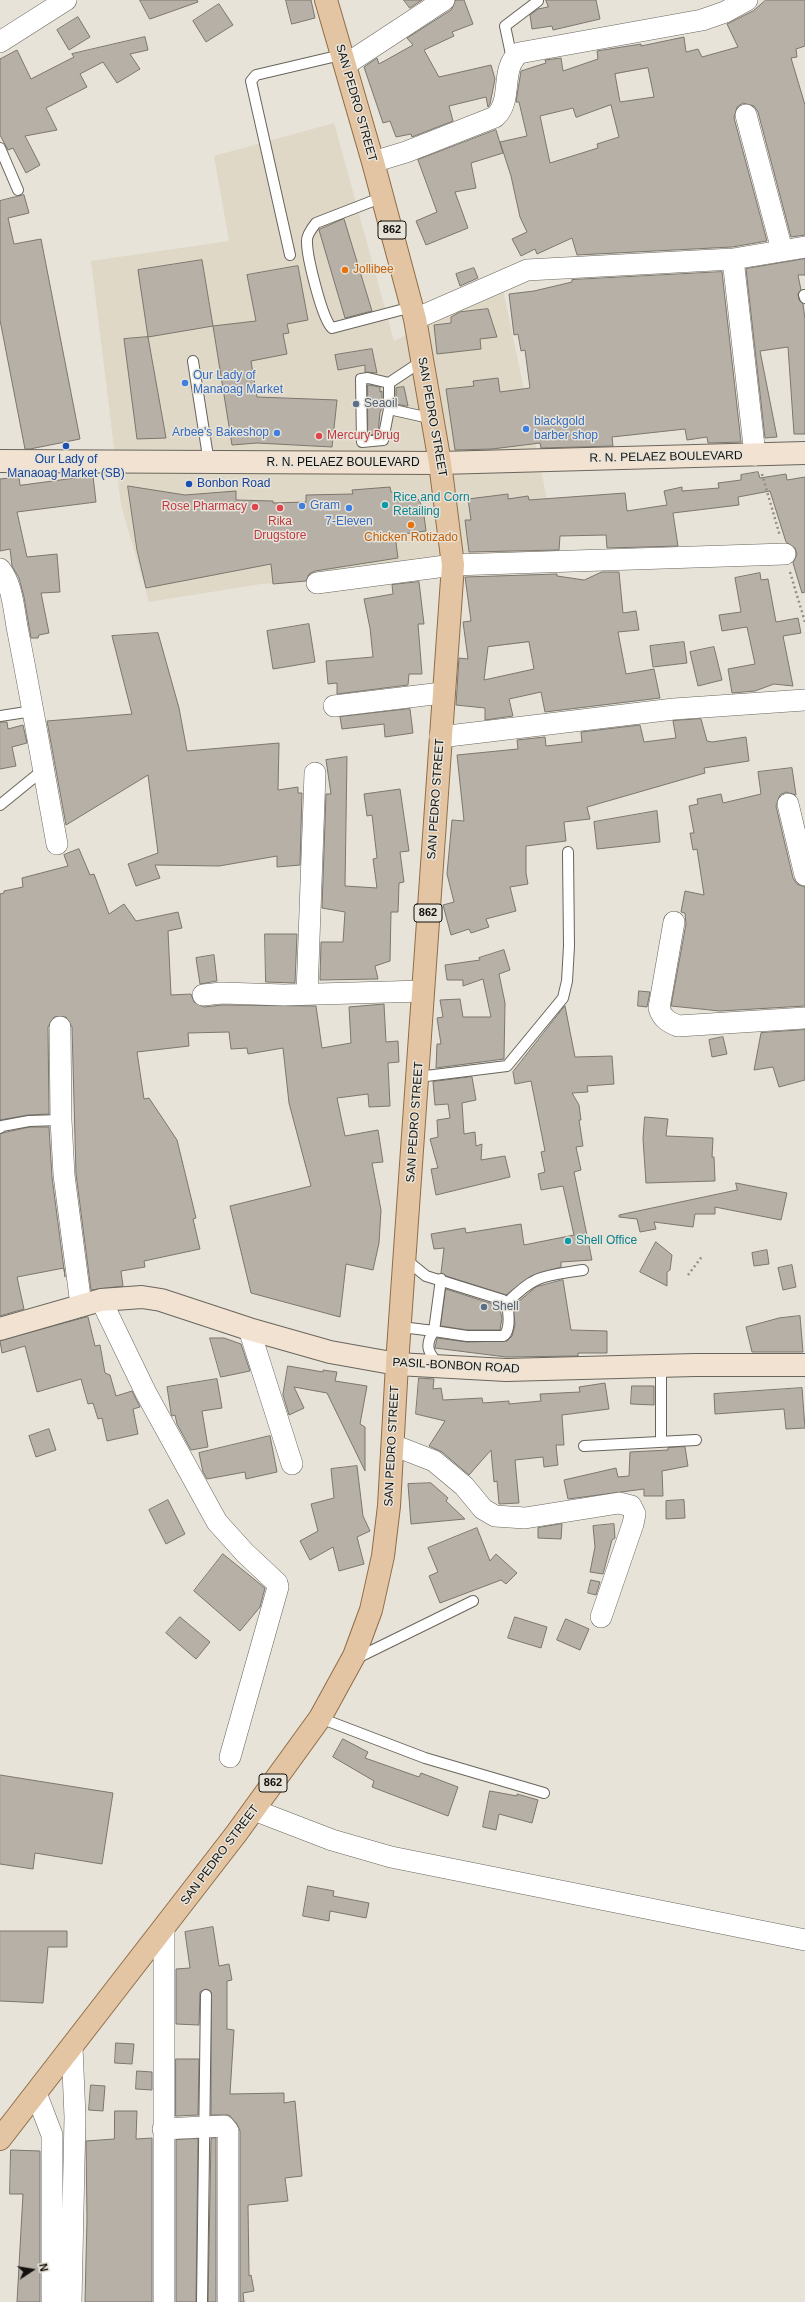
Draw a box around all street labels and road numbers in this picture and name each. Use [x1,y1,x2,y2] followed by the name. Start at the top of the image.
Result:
[332,43,380,163] street label: SAN PEDRO STREET
[378,221,406,239] road number: 862
[414,356,450,478] street label: SAN PEDRO STREET
[589,448,743,466] street label: R. N. PELAEZ BOULEVARD
[266,456,420,470] street label: R. N. PELAEZ BOULEVARD
[425,738,447,860] street label: SAN PEDRO STREET
[414,904,442,922] road number: 862
[404,1061,426,1183] street label: SAN PEDRO STREET
[392,1355,520,1377] street label: PASIL-BONBON ROAD
[382,1385,402,1507] street label: SAN PEDRO STREET
[259,1774,287,1792] road number: 862
[178,1802,262,1908] street label: SAN PEDRO STREET

